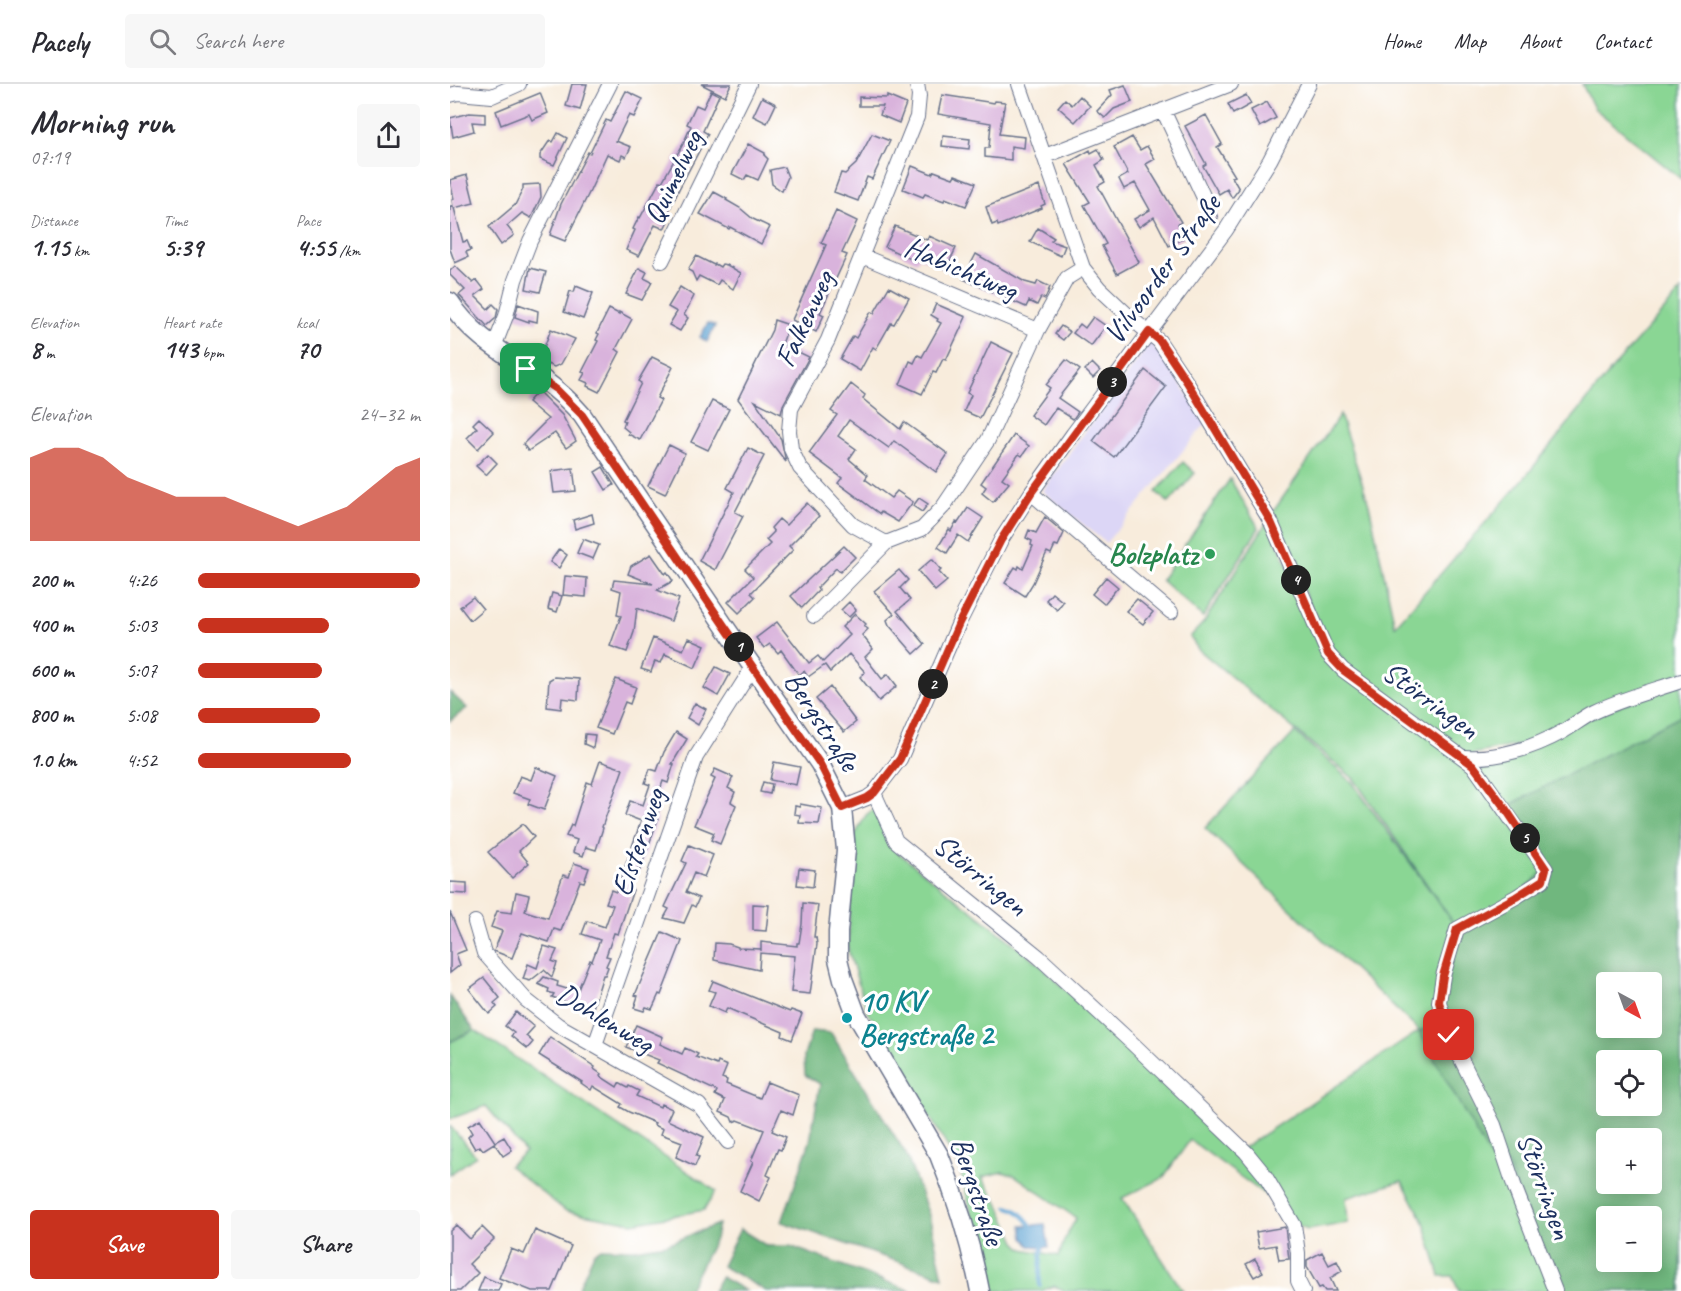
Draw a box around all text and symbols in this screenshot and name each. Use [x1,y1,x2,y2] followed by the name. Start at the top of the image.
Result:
[125,14,545,68] search box
[30,24,89,59] text: Pacely
[146,25,179,58] icon: search
[194,27,283,55] text: Search here
[1383,28,1421,54] text: Home
[1454,28,1486,54] text: Map
[1519,28,1561,54] text: About
[1594,28,1651,54] text: Contact
[30,101,174,143] text: Morning run
[357,104,420,167] button: share
[634,123,712,230] street label: Quimelweg
[30,145,70,170] text: 07:19
[1095,185,1230,351] street label: Vilvoorder Straße
[30,211,78,231] text: Distance
[163,211,187,231] text: Time
[296,211,321,231] text: Pace
[899,227,1025,310] street label: Habichtweg
[30,231,70,264] text: 1.15
[163,231,203,264] text: 5:39
[296,231,335,264] text: 4:55
[70,241,89,261] text: km
[335,241,360,261] text: /km
[765,263,844,373] street label: Falkenweg
[30,313,79,333] text: Elevation
[163,313,221,333] text: Heart rate
[296,313,317,333] text: kcal
[30,333,42,366] text: 8
[163,333,198,366] text: 143
[296,333,319,366] text: 70
[42,343,55,363] text: m
[198,343,224,363] text: bpm
[500,343,551,394] pin
[509,352,542,385] icon: arrive
[1097,367,1127,397] pin: 3
[1108,372,1116,392] text: 3
[30,402,92,427] text: Elevation
[359,402,420,427] text: 24–32 m
[1108,535,1201,573] place label: Bolzplatz
[1203,547,1217,561] marker: Bolzplatz
[1281,565,1311,595] pin: 4
[30,568,73,593] text: 200 m
[126,568,157,593] text: 4:26
[1292,570,1300,590] text: 4
[30,613,73,638] text: 400 m
[126,613,157,638] text: 5:03
[724,632,754,662] pin: 1
[735,637,743,657] text: 1
[1375,652,1487,748] street label: Störringen
[30,658,74,683] text: 600 m
[126,658,157,683] text: 5:07
[776,664,870,780] street label: Bergstraße
[918,669,948,699] pin: 2
[929,674,937,694] text: 2
[30,703,73,728] text: 800 m
[126,703,157,728] text: 5:08
[30,748,77,773] text: 1.0 km
[126,748,157,773] text: 4:52
[602,782,674,901] street label: Elsternweg
[1510,823,1540,853] pin: 5
[926,826,1036,925] street label: Störringen
[1522,828,1528,848] text: 5
[1596,972,1662,1038] north arrow
[1596,972,1662,1272] map controls
[550,974,662,1063] street label: Dohlenweg
[859,982,995,1054] place label: 10 KV Bergstraße 2
[1423,1009,1474,1060] pin
[840,1011,854,1025] marker: 10 KV Bergstraße 2
[1432,1018,1465,1051] icon: check
[1596,1050,1662,1116] button: locate
[1508,1128,1582,1245] street label: Störringen
[1596,1128,1662,1194] button: +
[942,1132,1015,1252] street label: Bergstraße
[1596,1206,1662,1272] button: −
[30,1210,219,1279] button: Save
[231,1210,420,1279] button: Share

